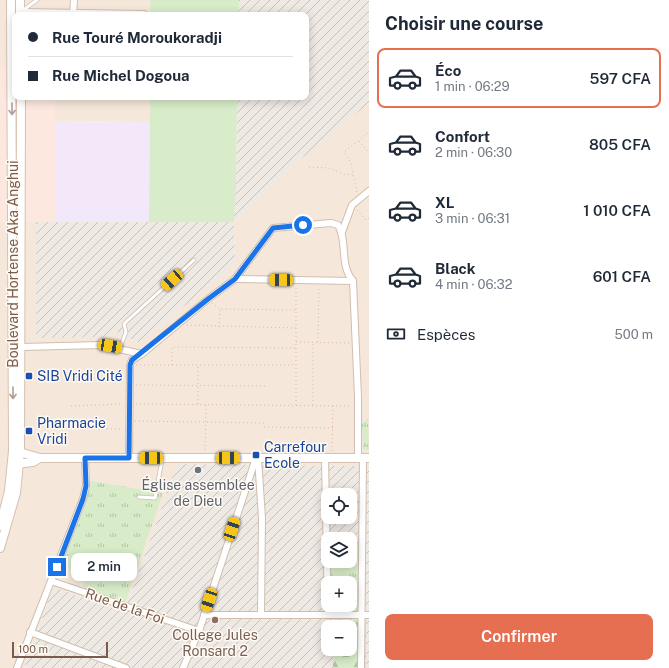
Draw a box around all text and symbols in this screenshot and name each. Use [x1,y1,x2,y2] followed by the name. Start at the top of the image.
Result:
[385,13,543,34] text: Choisir une course
[52,29,222,46] text: Rue Touré Moroukoradji
[387,60,423,96] icon: car
[435,62,461,79] text: Éco
[52,67,190,84] text: Rue Michel Dogoua
[590,70,651,87] text: 597 CFA
[435,79,510,94] text: 1 min · 06:29
[8,102,16,115] one-way arrow
[387,126,423,162] icon: car
[435,128,490,145] text: Confort
[589,136,651,153] text: 805 CFA
[435,145,512,160] text: 2 min · 06:30
[5,160,21,368] street label: Boulevard Hortense Aka Anghui
[387,192,423,228] icon: car
[435,194,454,211] text: XL
[583,202,651,219] text: 1 010 CFA
[435,211,510,226] text: 3 min · 06:31
[294,216,312,234] route start
[387,258,423,294] icon: car
[435,260,475,277] text: Black
[159,268,185,292] car
[593,268,651,285] text: 601 CFA
[269,274,293,286] car
[435,277,512,292] text: 4 min · 06:32
[385,323,407,345] icon: cash
[417,326,475,343] text: Espèces
[614,327,653,342] text: 500 m
[97,338,123,354] car
[37,368,123,384] place label: SIB Vridi Cité
[24,371,34,381] marker: SIB Vridi Cité
[10,386,17,399] one-way arrow
[37,415,106,447] place label: Pharmacie Vridi
[24,426,34,436] marker: Pharmacie Vridi
[264,439,327,471] place label: Carrefour Ecole
[251,450,261,460] marker: Carrefour Ecole
[139,452,163,464] car
[216,452,240,464] car
[193,465,203,475] marker: Église assemblee de Dieu
[141,476,255,509] place label: Église assemblee de Dieu
[321,488,357,656] map controls
[321,488,357,524] button: locate
[223,516,241,542] car
[321,532,357,568] button: layers
[71,553,137,581] callout: 2 min
[48,558,66,576] route end
[87,559,121,574] text: 2 min
[321,576,357,612] button: +
[83,585,167,627] street label: Rue de la Foi
[199,587,219,613] car
[385,614,653,660] button: Confirmer
[210,615,220,625] marker: College Jules Ronsard 2
[321,620,357,656] button: −
[172,627,258,659] place label: College Jules Ronsard 2
[12,640,108,659] scale bar
[18,643,48,655] text: 100 m

